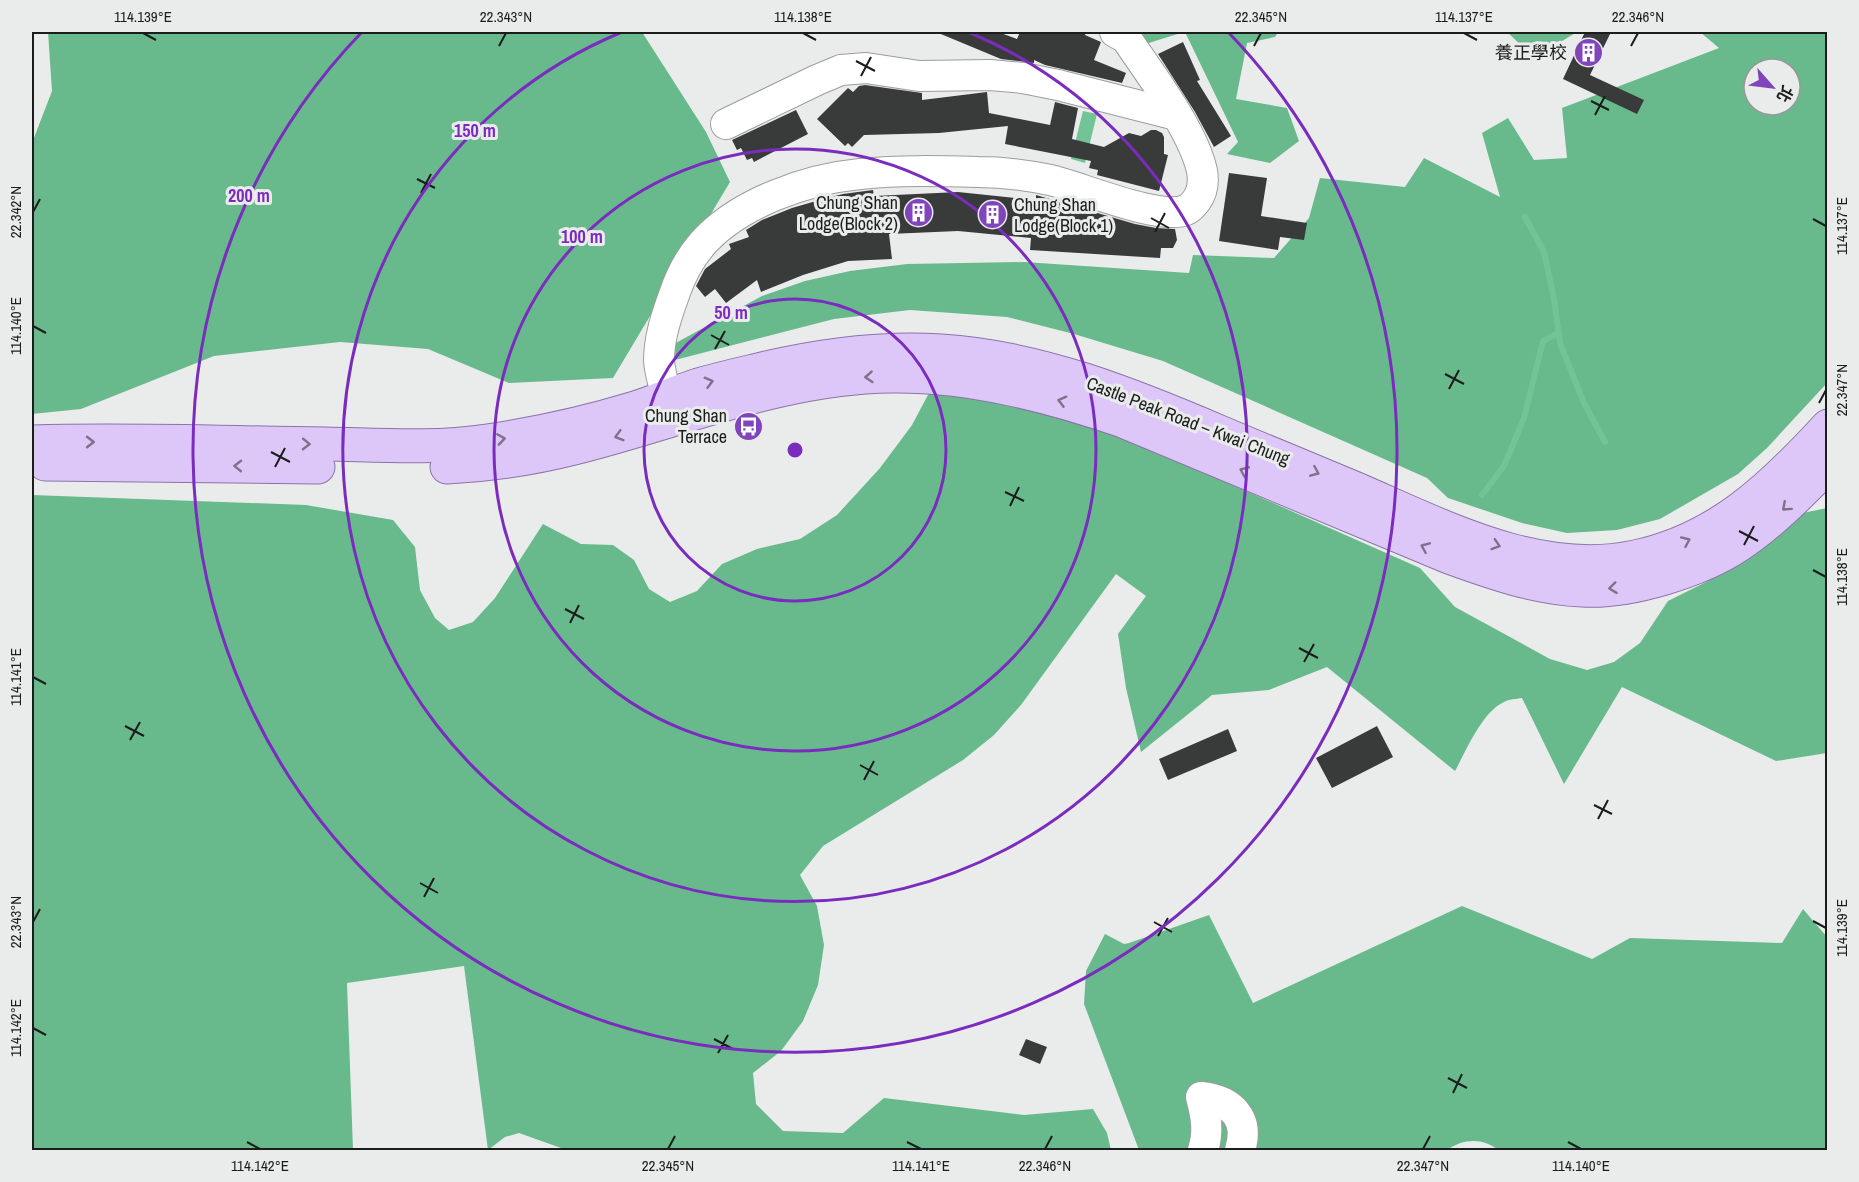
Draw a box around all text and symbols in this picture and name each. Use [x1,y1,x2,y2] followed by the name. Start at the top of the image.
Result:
[114,6,172,27] text: 114.139°E
[480,6,532,27] text: 22.343°N
[774,6,832,27] text: 114.138°E
[1235,6,1287,27] text: 22.345°N
[1435,6,1493,27] text: 114.137°E
[1612,6,1664,27] text: 22.346°N
[1572,37,1604,69] building icon: 養正學校
[1495,40,1567,65] place label: 養正學校
[1742,57,1802,117] north arrow
[1772,82,1799,106] text: 北
[454,118,496,143] text: 150 m
[228,183,270,208] text: 200 m
[5,186,26,238] text: 22.342°N
[799,190,898,236] place label: Chung Shan Lodge(Block 2)
[1014,192,1113,238] place label: Chung Shan Lodge(Block 1)
[903,197,935,229] building icon: Chung Shan Lodge(Block 2)
[1831,197,1852,255] text: 114.137°E
[977,199,1009,231] building icon: Chung Shan Lodge(Block 1)
[561,224,603,249] text: 100 m
[5,297,26,355] text: 114.140°E
[714,300,748,325] text: 50 m
[1831,364,1852,416] text: 22.347°N
[1083,370,1294,471] street label: Castle Peak Road – Kwai Chung
[865,371,874,384] one-way arrow
[703,377,713,390] one-way arrow
[1057,396,1067,409] one-way arrow
[645,403,727,449] place label: Chung Shan Terrace
[732,410,764,442] bus stop icon: Chung Shan Terrace
[614,429,625,441] one-way arrow
[495,433,505,446] one-way arrow
[85,435,94,448] one-way arrow
[301,438,310,450] one-way arrow
[785,440,805,460] centre of rings
[233,460,242,472] one-way arrow
[1308,465,1319,477] one-way arrow
[1239,466,1250,478] one-way arrow
[1782,500,1793,511] one-way arrow
[1679,536,1690,548] one-way arrow
[1490,538,1501,551] one-way arrow
[1420,542,1431,554] one-way arrow
[1831,548,1852,606] text: 114.138°E
[1608,582,1617,594] one-way arrow
[5,648,26,706] text: 114.141°E
[5,896,26,948] text: 22.343°N
[1831,899,1852,957] text: 114.139°E
[5,999,26,1057] text: 114.142°E
[231,1155,289,1176] text: 114.142°E
[642,1155,694,1176] text: 22.345°N
[892,1155,950,1176] text: 114.141°E
[1019,1155,1071,1176] text: 22.346°N
[1397,1155,1449,1176] text: 22.347°N
[1552,1155,1610,1176] text: 114.140°E

